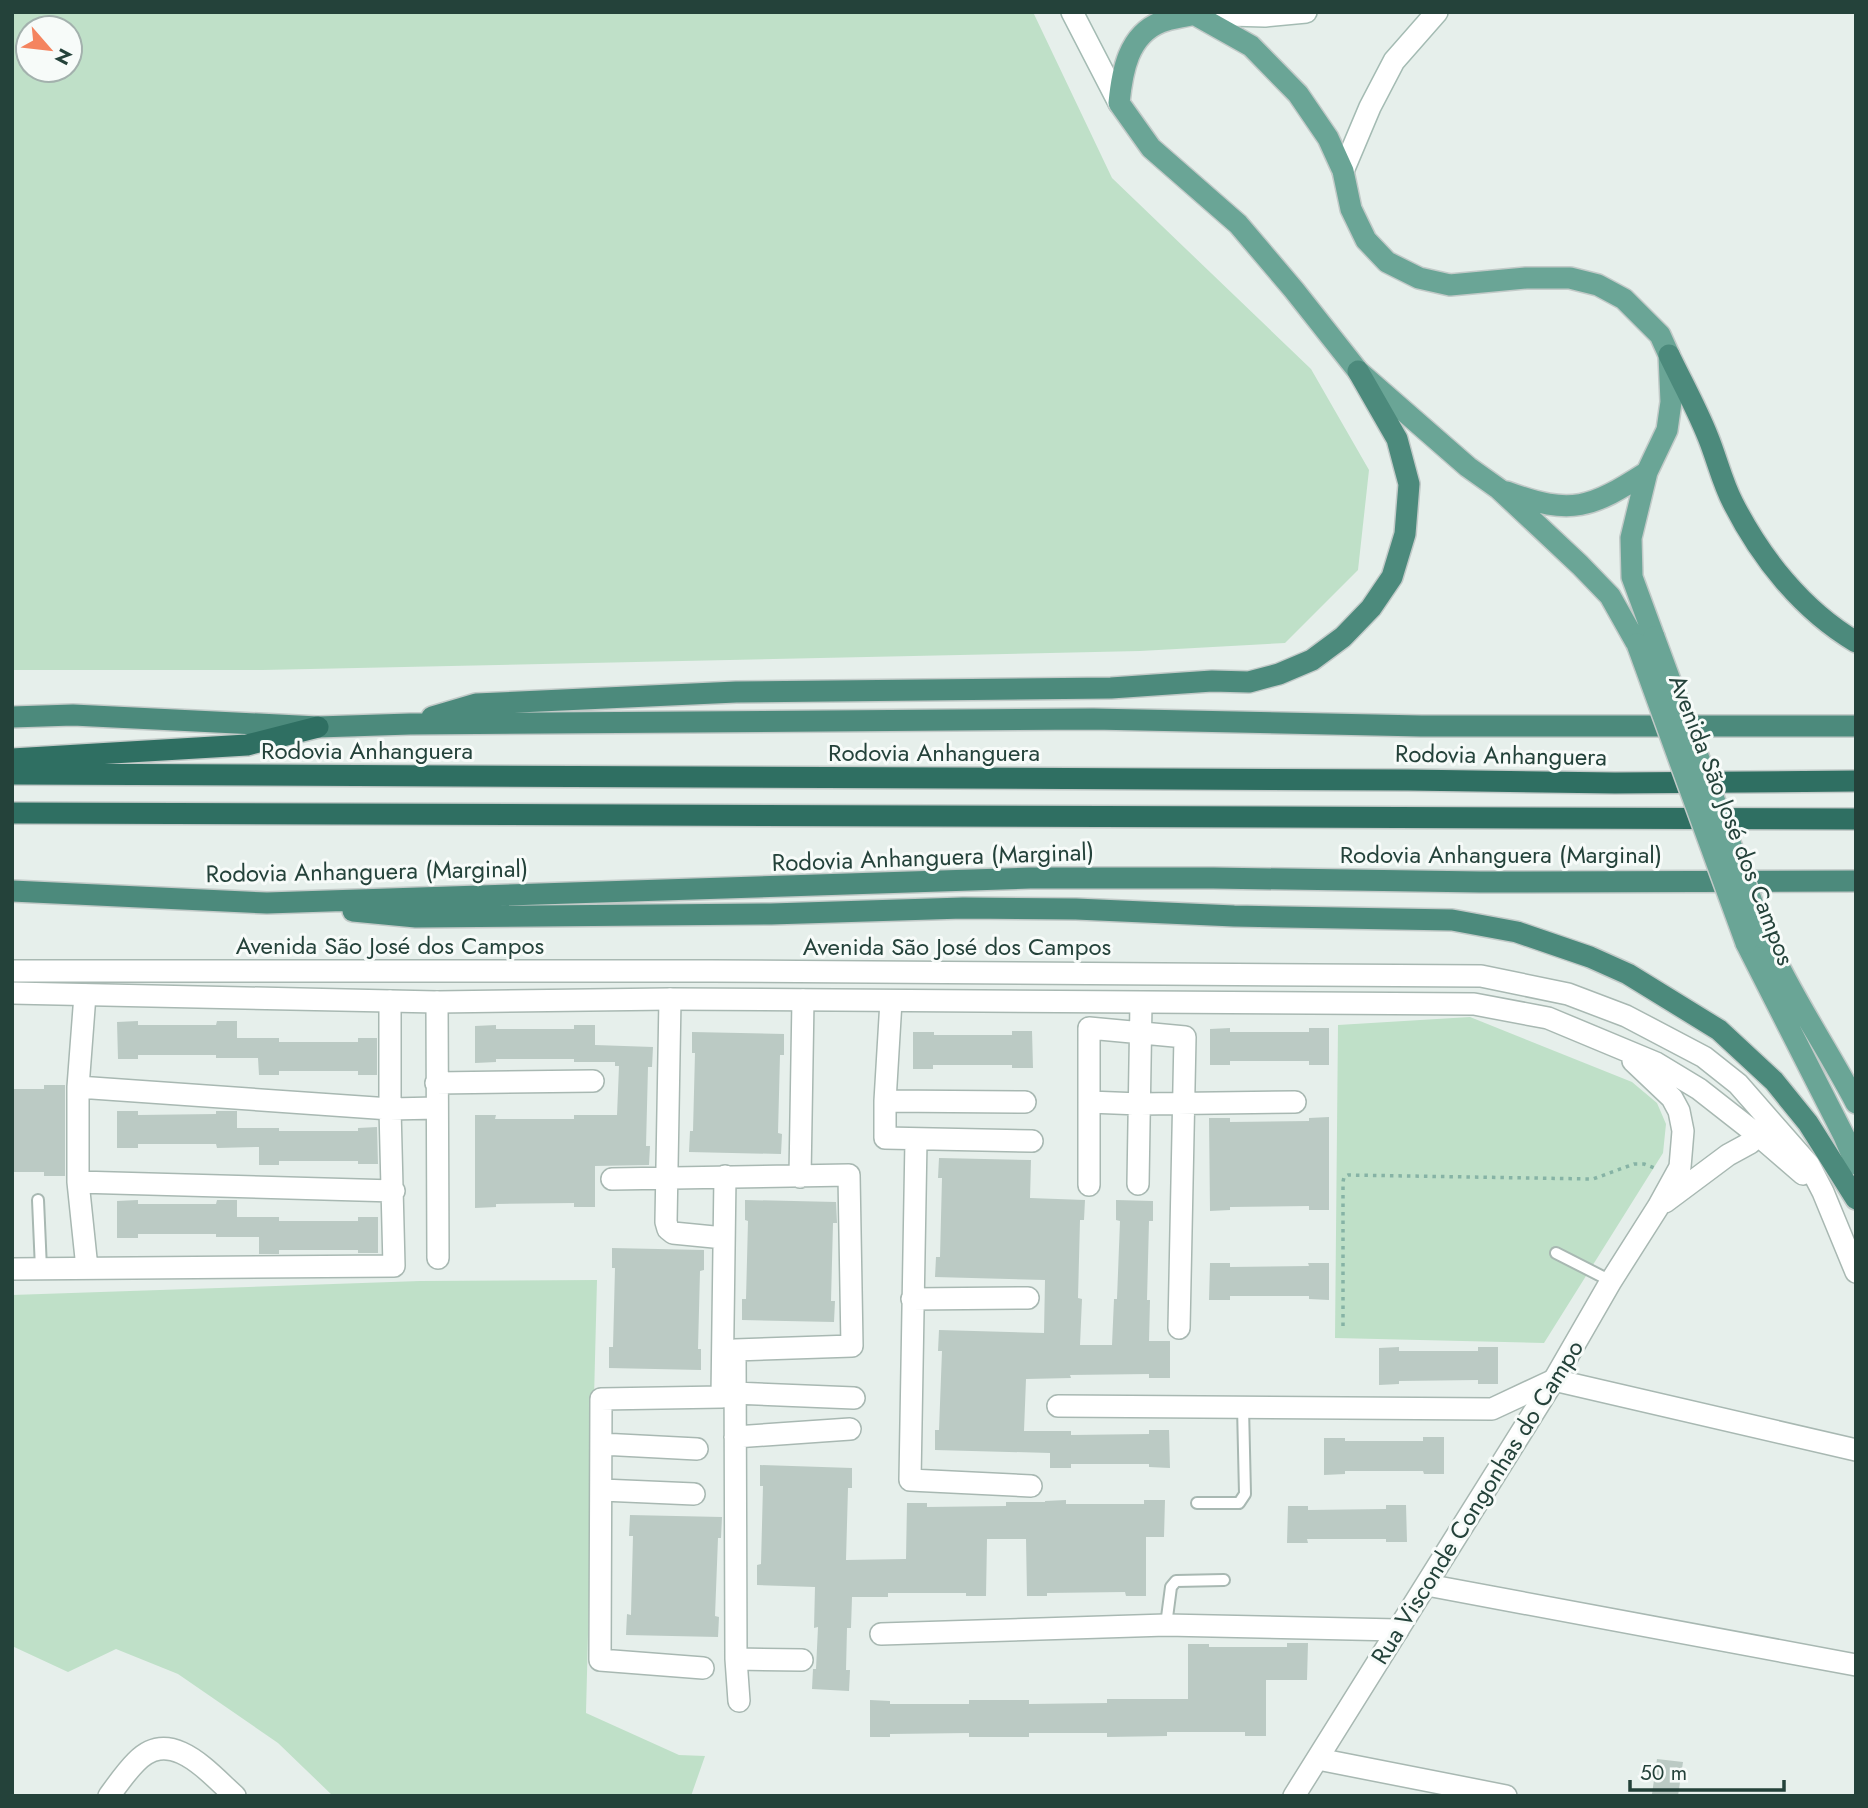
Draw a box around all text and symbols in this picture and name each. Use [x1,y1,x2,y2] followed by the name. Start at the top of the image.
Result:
[14,14,84,84] north arrow
[48,44,79,70] text: N
[1660,670,1804,970] street label: Avenida São José dos Campos
[261,733,473,768] street label: Rodovia Anhanguera
[828,735,1040,770] street label: Rodovia Anhanguera
[1395,736,1607,774] street label: Rodovia Anhanguera
[771,834,1095,880] street label: Rodovia Anhanguera (Marginal)
[1340,837,1662,872] street label: Rodovia Anhanguera (Marginal)
[205,851,529,891] street label: Rodovia Anhanguera (Marginal)
[236,928,544,963] street label: Avenida São José dos Campos
[803,929,1111,964] street label: Avenida São José dos Campos
[1362,1333,1592,1671] street label: Rua Visconde Congonhas do Campo
[1630,1748,1784,1792] scale bar
[1640,1758,1687,1788] text: 50 m

